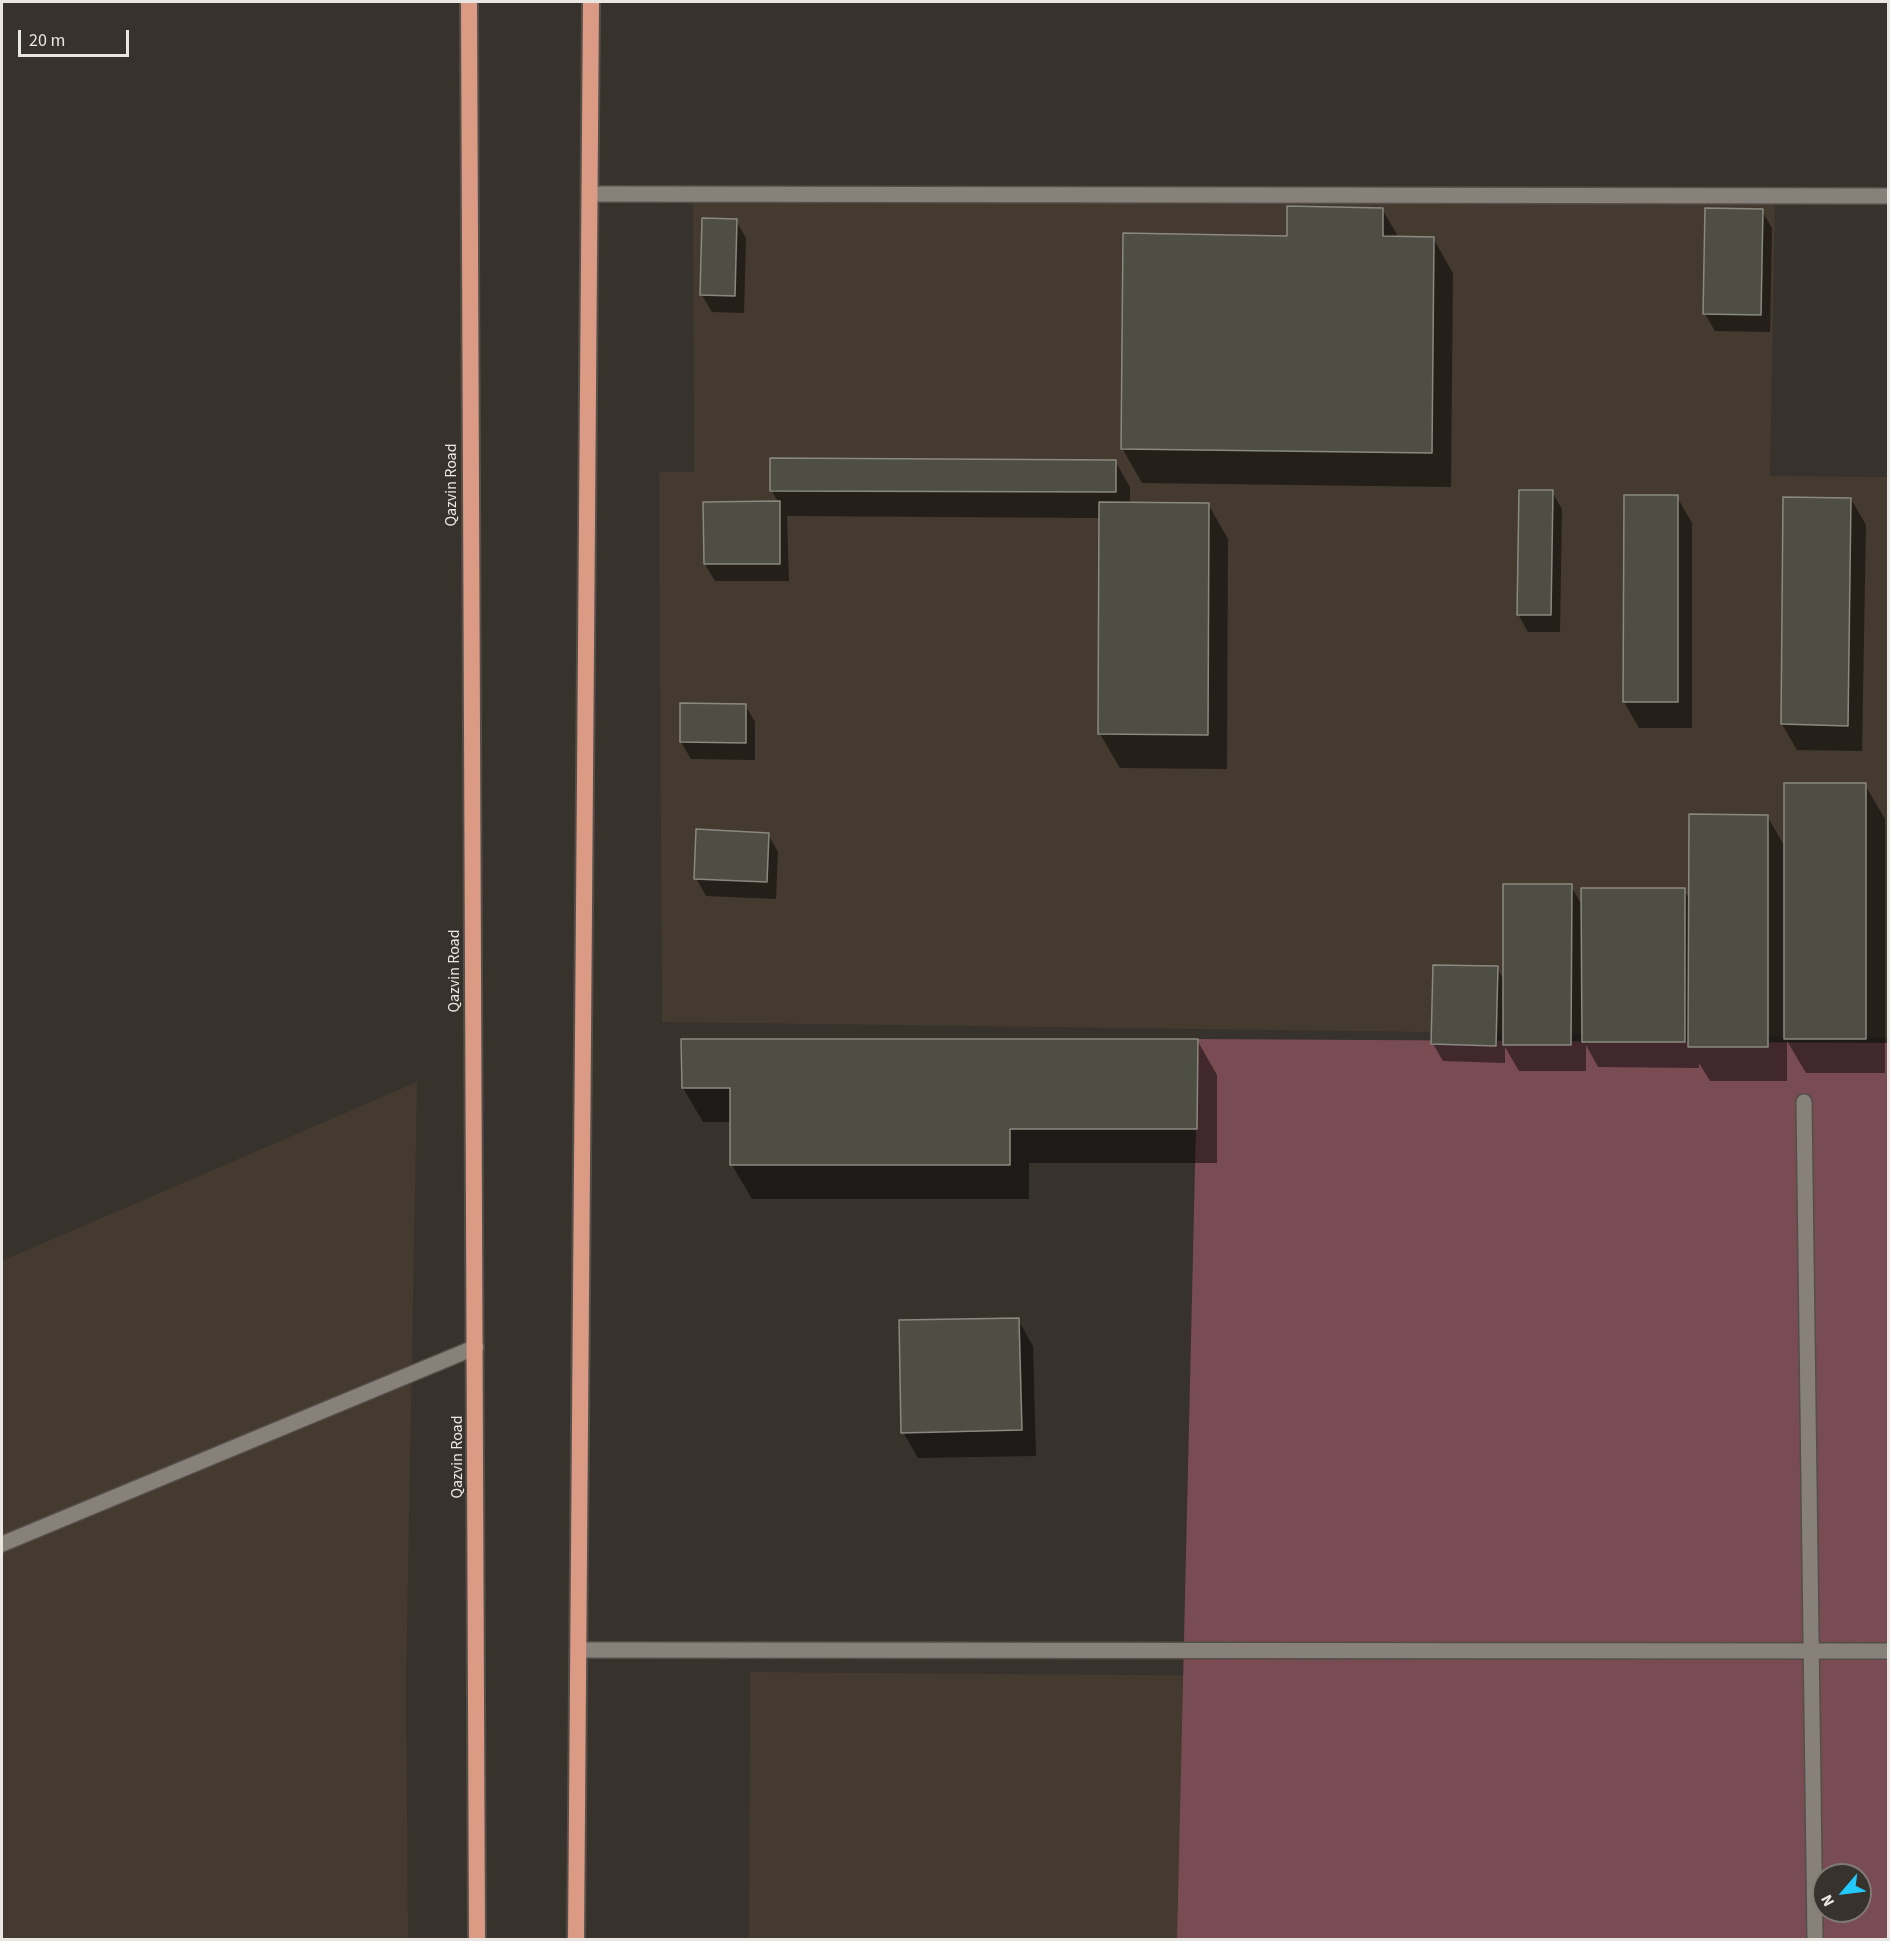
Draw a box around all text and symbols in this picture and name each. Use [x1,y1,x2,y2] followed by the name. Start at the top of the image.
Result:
[21,18,132,56] scale bar
[29,28,65,53] text: 20 m
[442,443,462,527] street label: Qazvin Road
[445,929,465,1013] street label: Qazvin Road
[448,1415,468,1499] street label: Qazvin Road
[1812,1863,1872,1923] north arrow
[1816,1891,1840,1910] text: N

